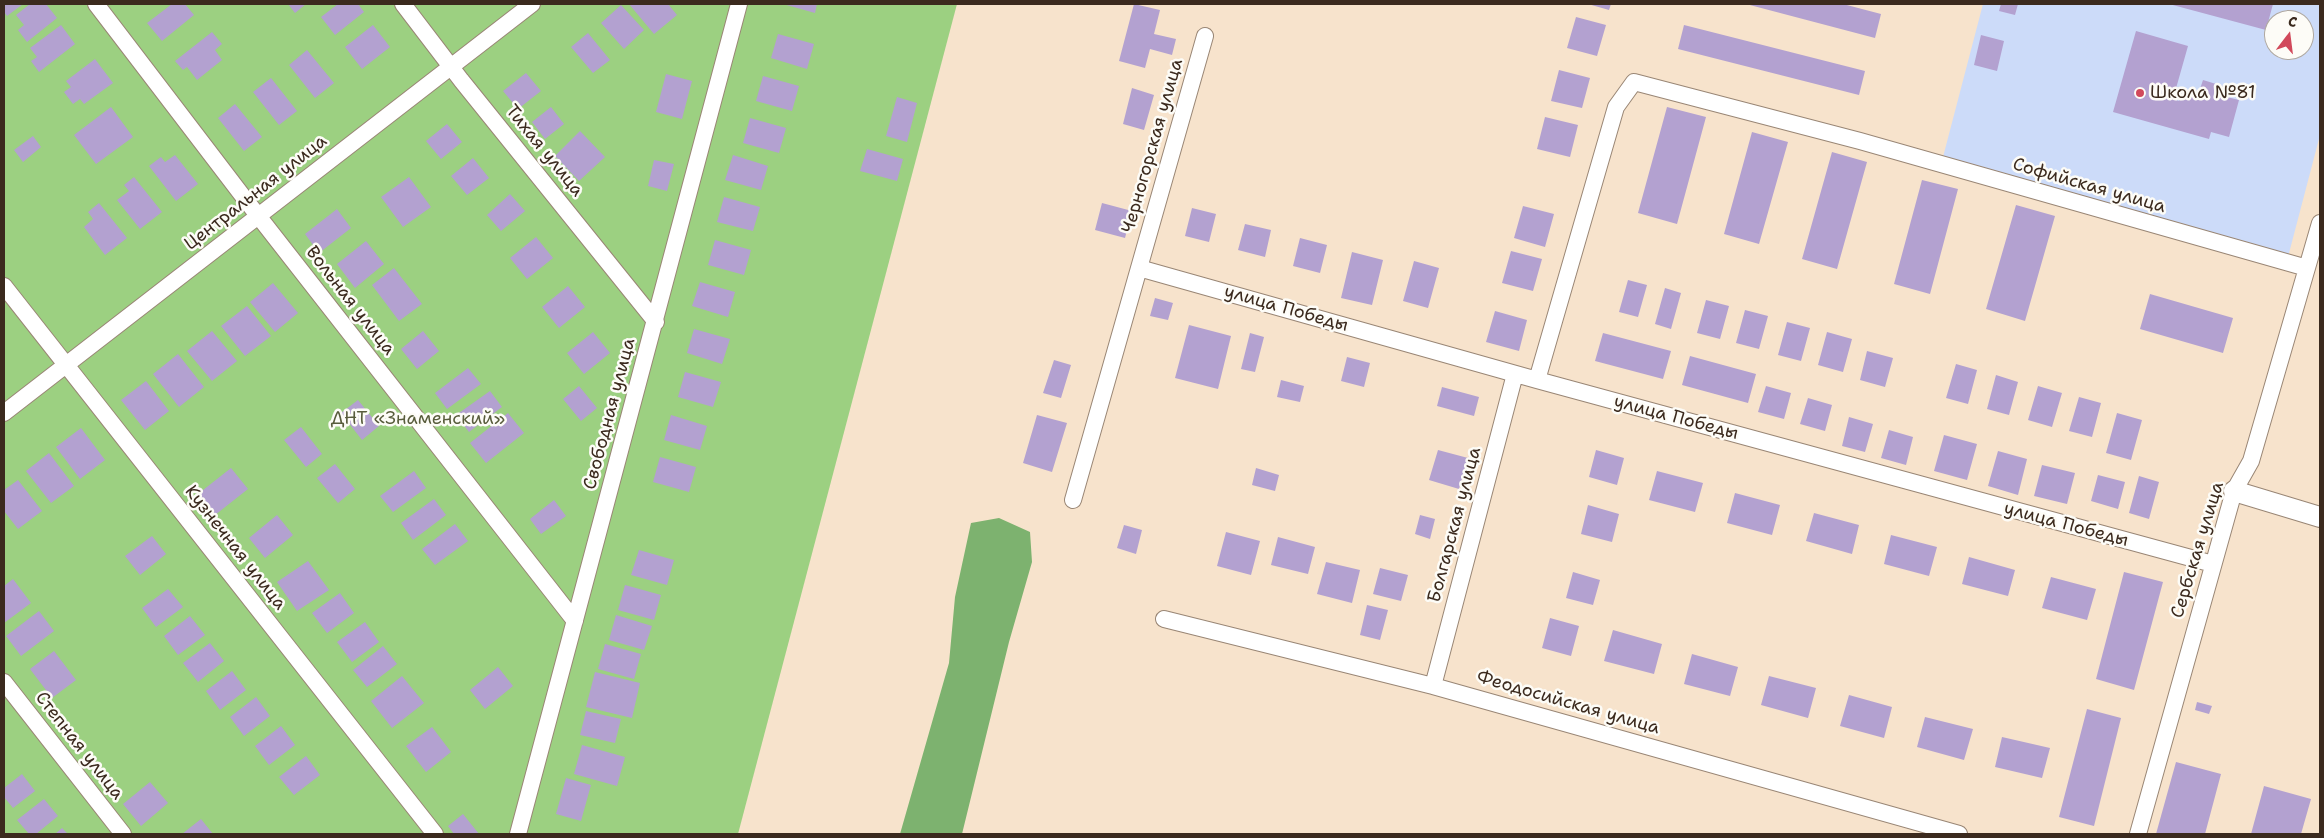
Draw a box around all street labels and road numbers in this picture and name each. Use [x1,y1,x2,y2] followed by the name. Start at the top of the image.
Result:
[1118,56,1188,236] street label: Черногорская улица
[500,101,588,201] street label: Тихая улица
[180,131,332,255] street label: Центральная улица
[2010,154,2168,218] street label: Софийская улица
[301,242,399,360] street label: Вольная улица
[1222,281,1350,337] street label: улица Победы
[579,336,641,492] street label: Свободная улица
[1611,391,1741,445] street label: улица Победы
[1424,445,1486,605] street label: Болгарская улица
[2167,479,2229,621] street label: Сербская улица
[180,481,290,615] street label: Кузнечная улица
[2001,498,2131,552] street label: улица Победы
[1474,667,1662,739] street label: Феодосийская улица
[30,688,128,804] street label: Степная улица

